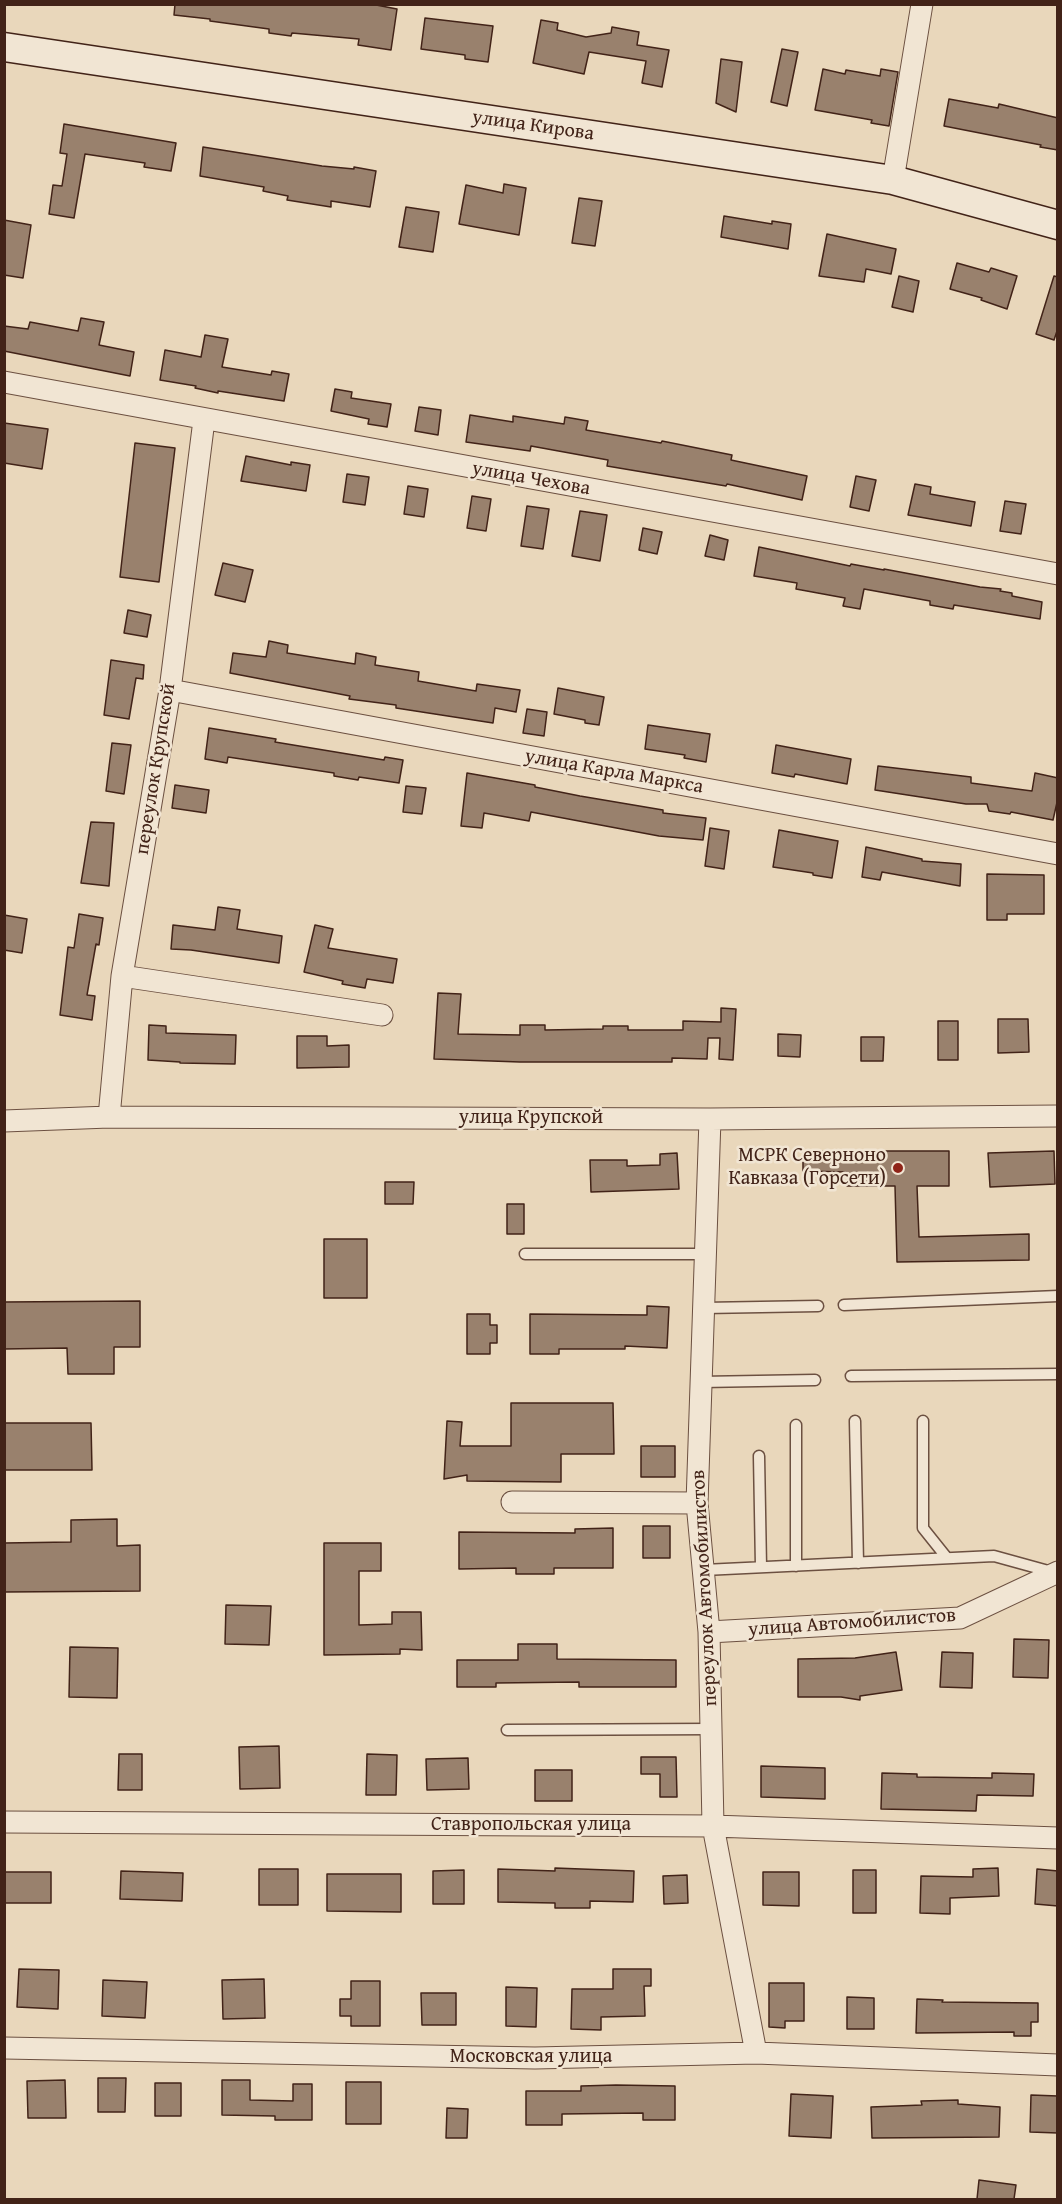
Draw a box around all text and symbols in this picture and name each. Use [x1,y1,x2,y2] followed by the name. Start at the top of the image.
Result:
[471,106,595,146] street label: улица Кирова
[470,457,592,501] street label: улица Чехова
[131,682,181,856] street label: переулок Крупской
[523,744,705,800] street label: улица Карла Маркса
[459,1106,603,1130] street label: улица Крупской
[728,1144,886,1191] place label: МСРК Северноно Кавказа (Горсети)
[891,1161,905,1175] marker: МСРК Северноно Кавказа (Горсети)
[687,1469,723,1707] street label: переулок Автомобилистов
[747,1604,957,1642] street label: улица Автомобилистов
[431,1813,631,1837] street label: Ставропольская улица
[450,2045,612,2069] street label: Московская улица

